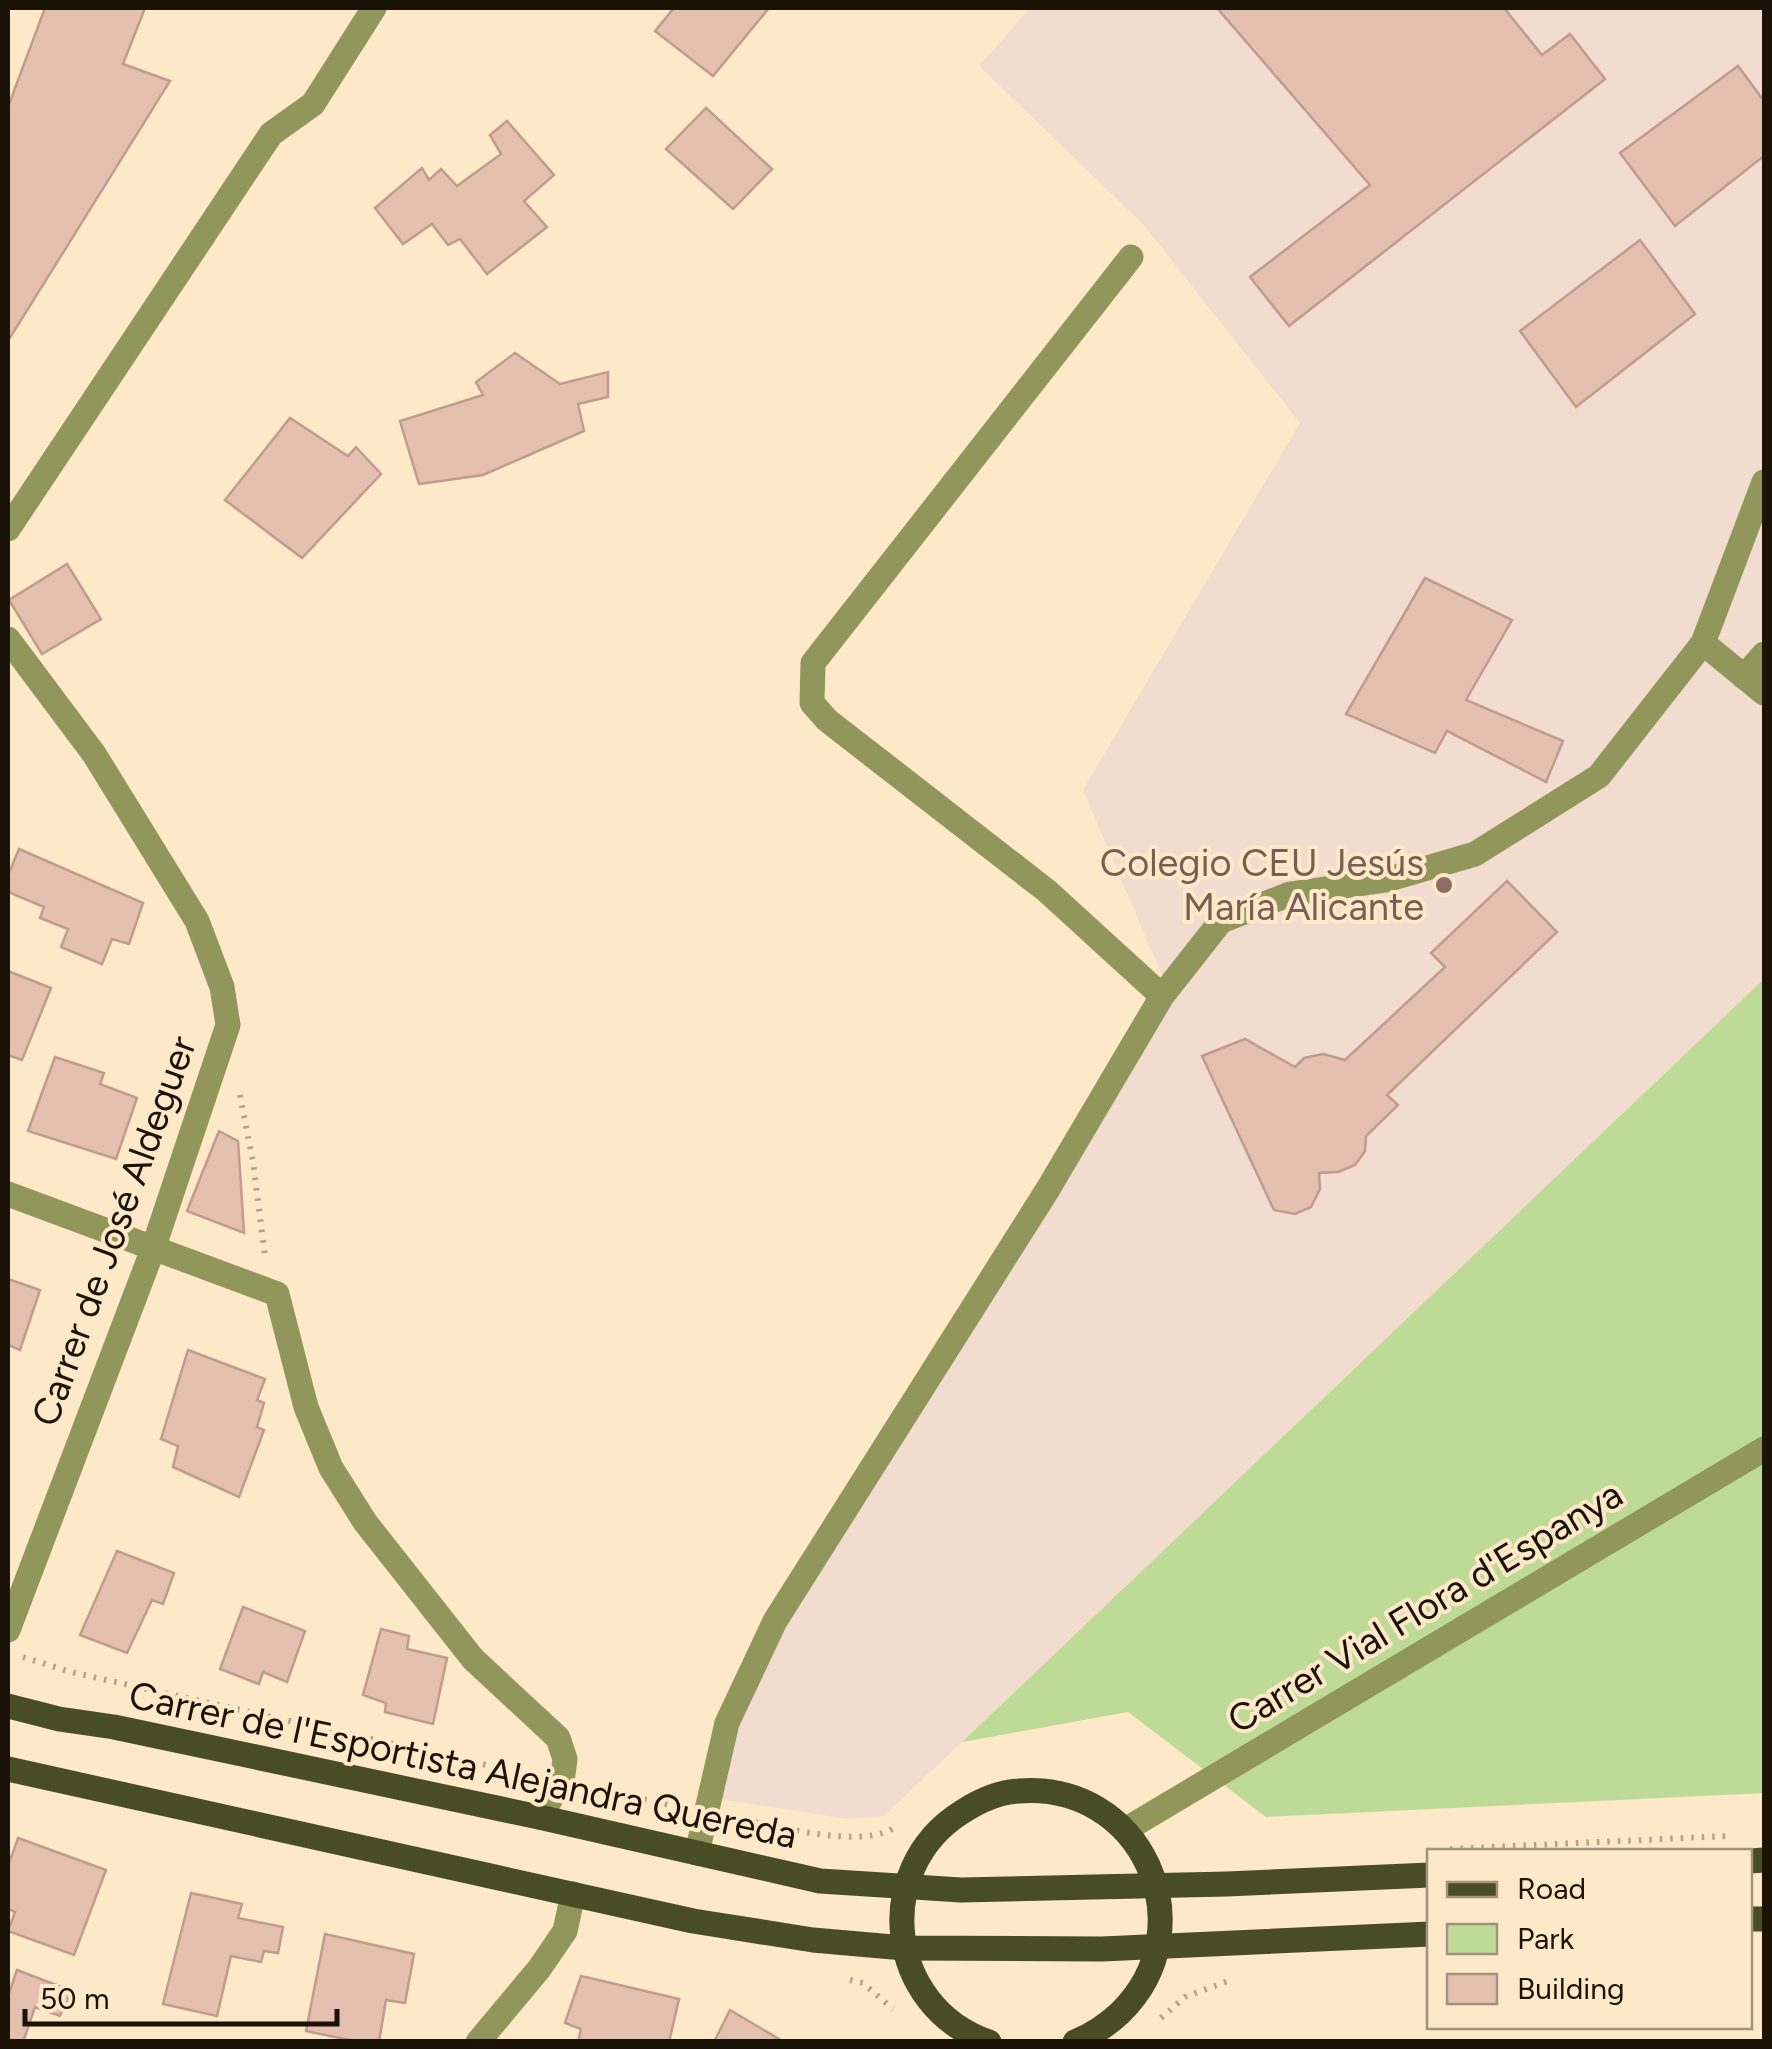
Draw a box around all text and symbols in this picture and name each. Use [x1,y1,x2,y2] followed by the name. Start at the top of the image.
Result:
[1100,840,1424,930] place label: Colegio CEU Jesús María Alicante
[1433,874,1455,896] marker: Colegio CEU Jesús María Alicante
[22,1030,206,1432] street label: Carrer de José Aldeguer
[1219,1471,1631,1743] street label: Carrer Vial Flora d'Espanya
[125,1672,801,1858] street label: Carrer de l'Esportista Alejandra Quereda
[1427,1849,1752,2029] legend
[1517,1870,1586,1907] text: Road
[1517,1920,1575,1957] text: Park
[25,1964,338,2026] scale bar
[1517,1970,1625,2007] text: Building
[40,1980,109,2017] text: 50 m

